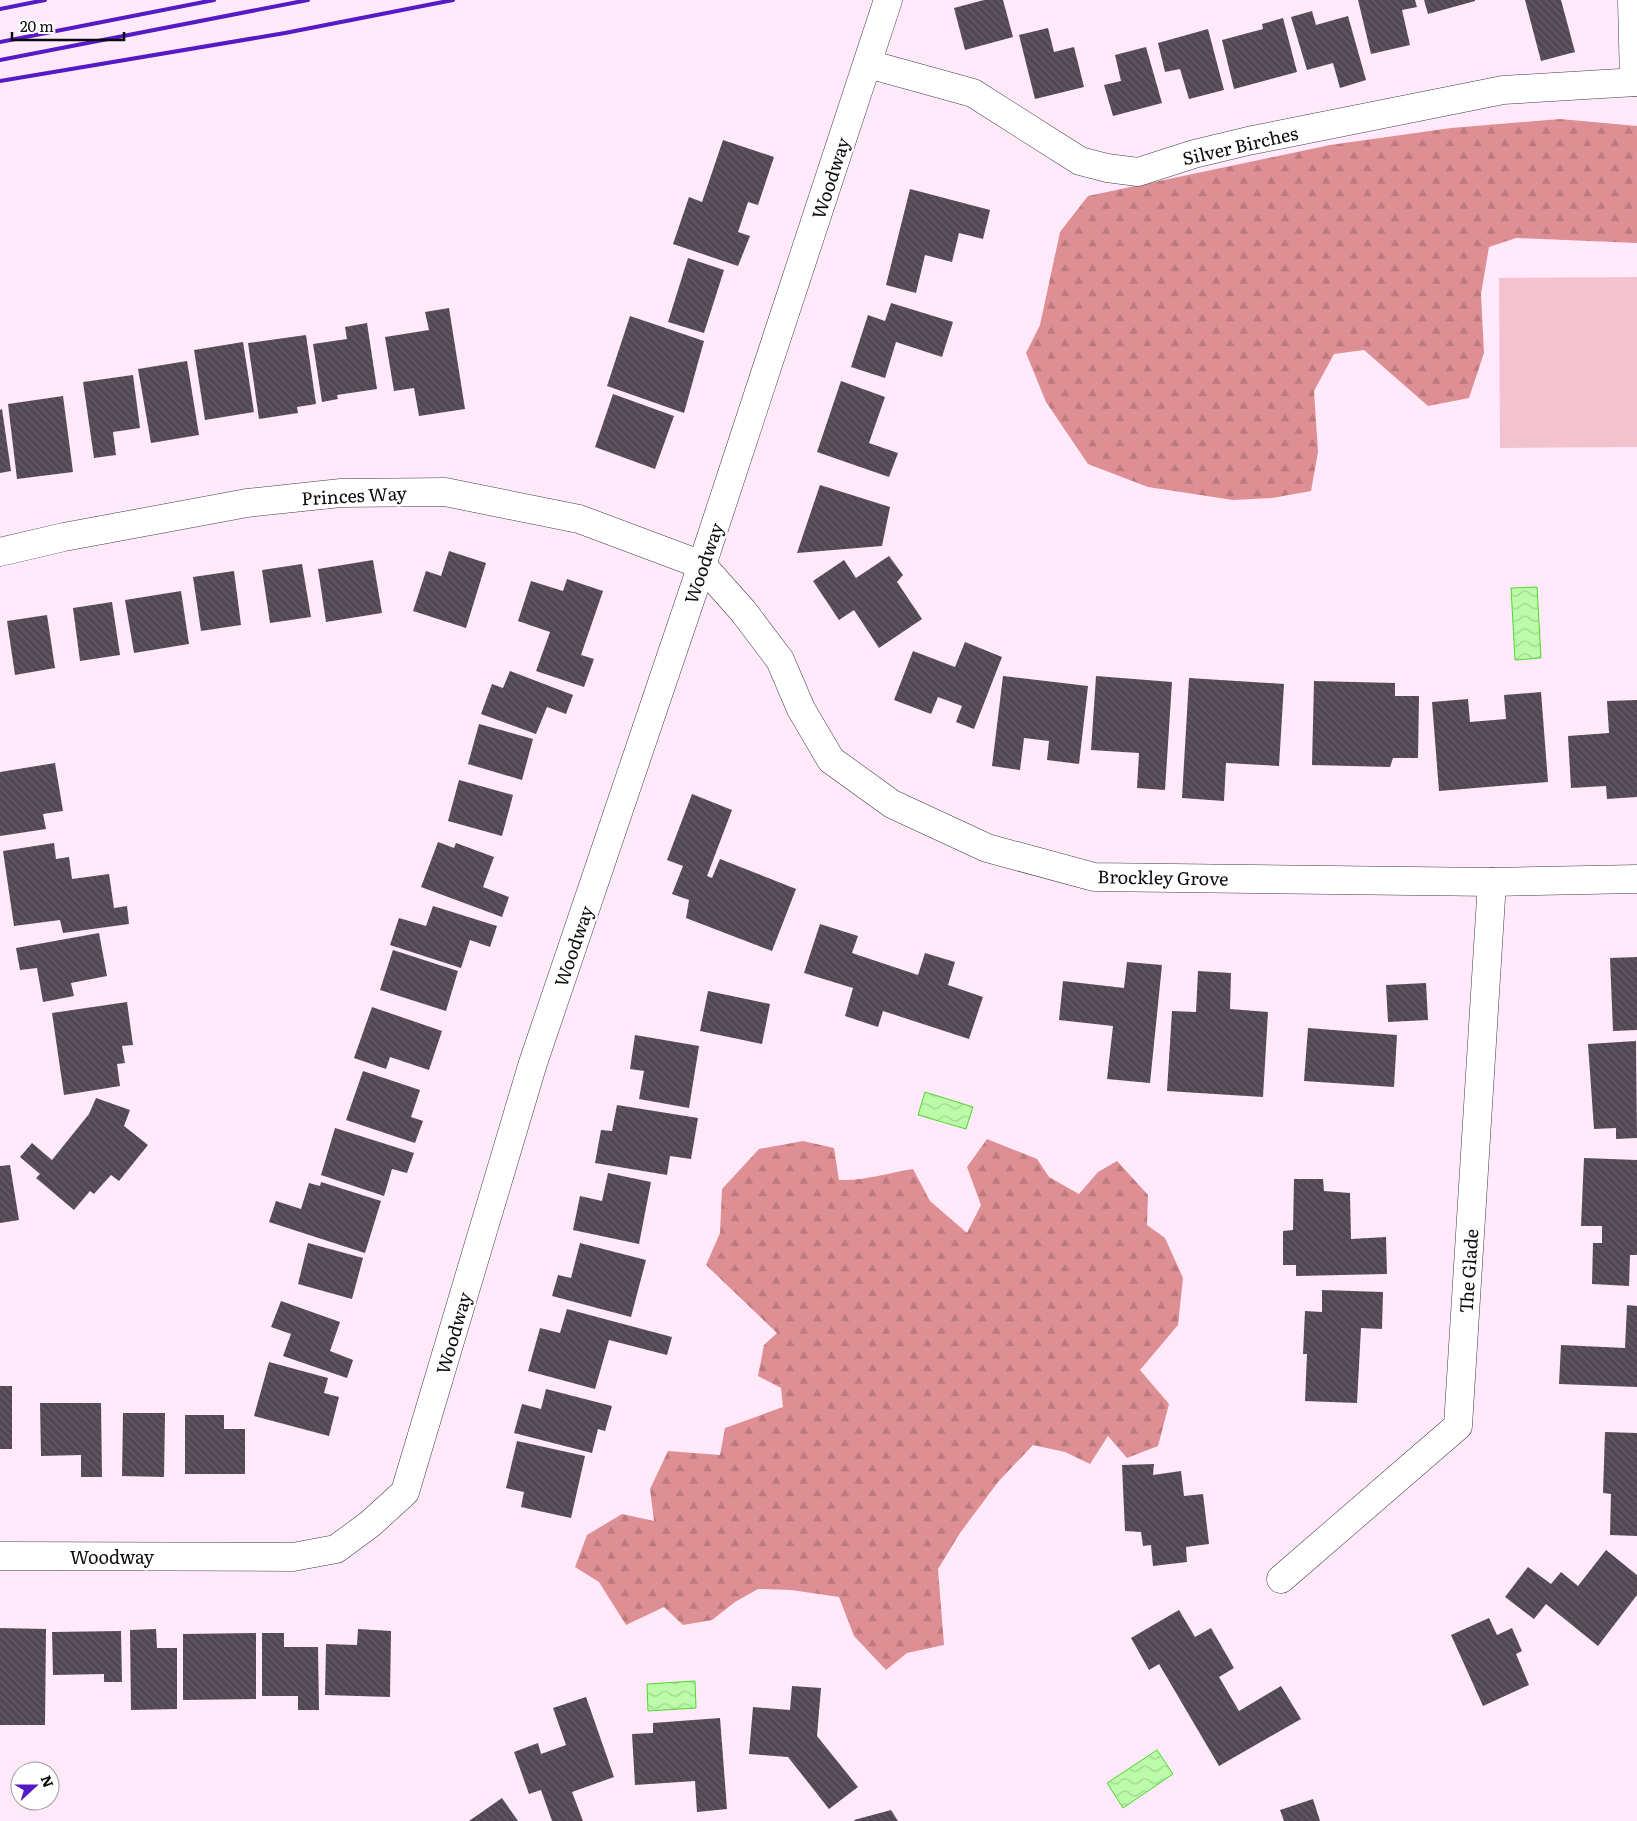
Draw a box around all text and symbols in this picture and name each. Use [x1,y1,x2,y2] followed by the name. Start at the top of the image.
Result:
[12,10,125,42] scale bar
[20,14,54,37] text: 20 m
[1180,119,1300,171] street label: Silver Birches
[804,133,856,222] street label: Woodway
[301,479,408,511] street label: Princes Way
[677,518,730,607] street label: Woodway
[1097,862,1229,892] street label: Brockley Grove
[547,901,600,990] street label: Woodway
[1452,1228,1484,1314] street label: The Glade
[428,1288,478,1377] street label: Woodway
[70,1543,155,1570] street label: Woodway
[10,1761,60,1811] north arrow
[37,1772,60,1790] text: N

